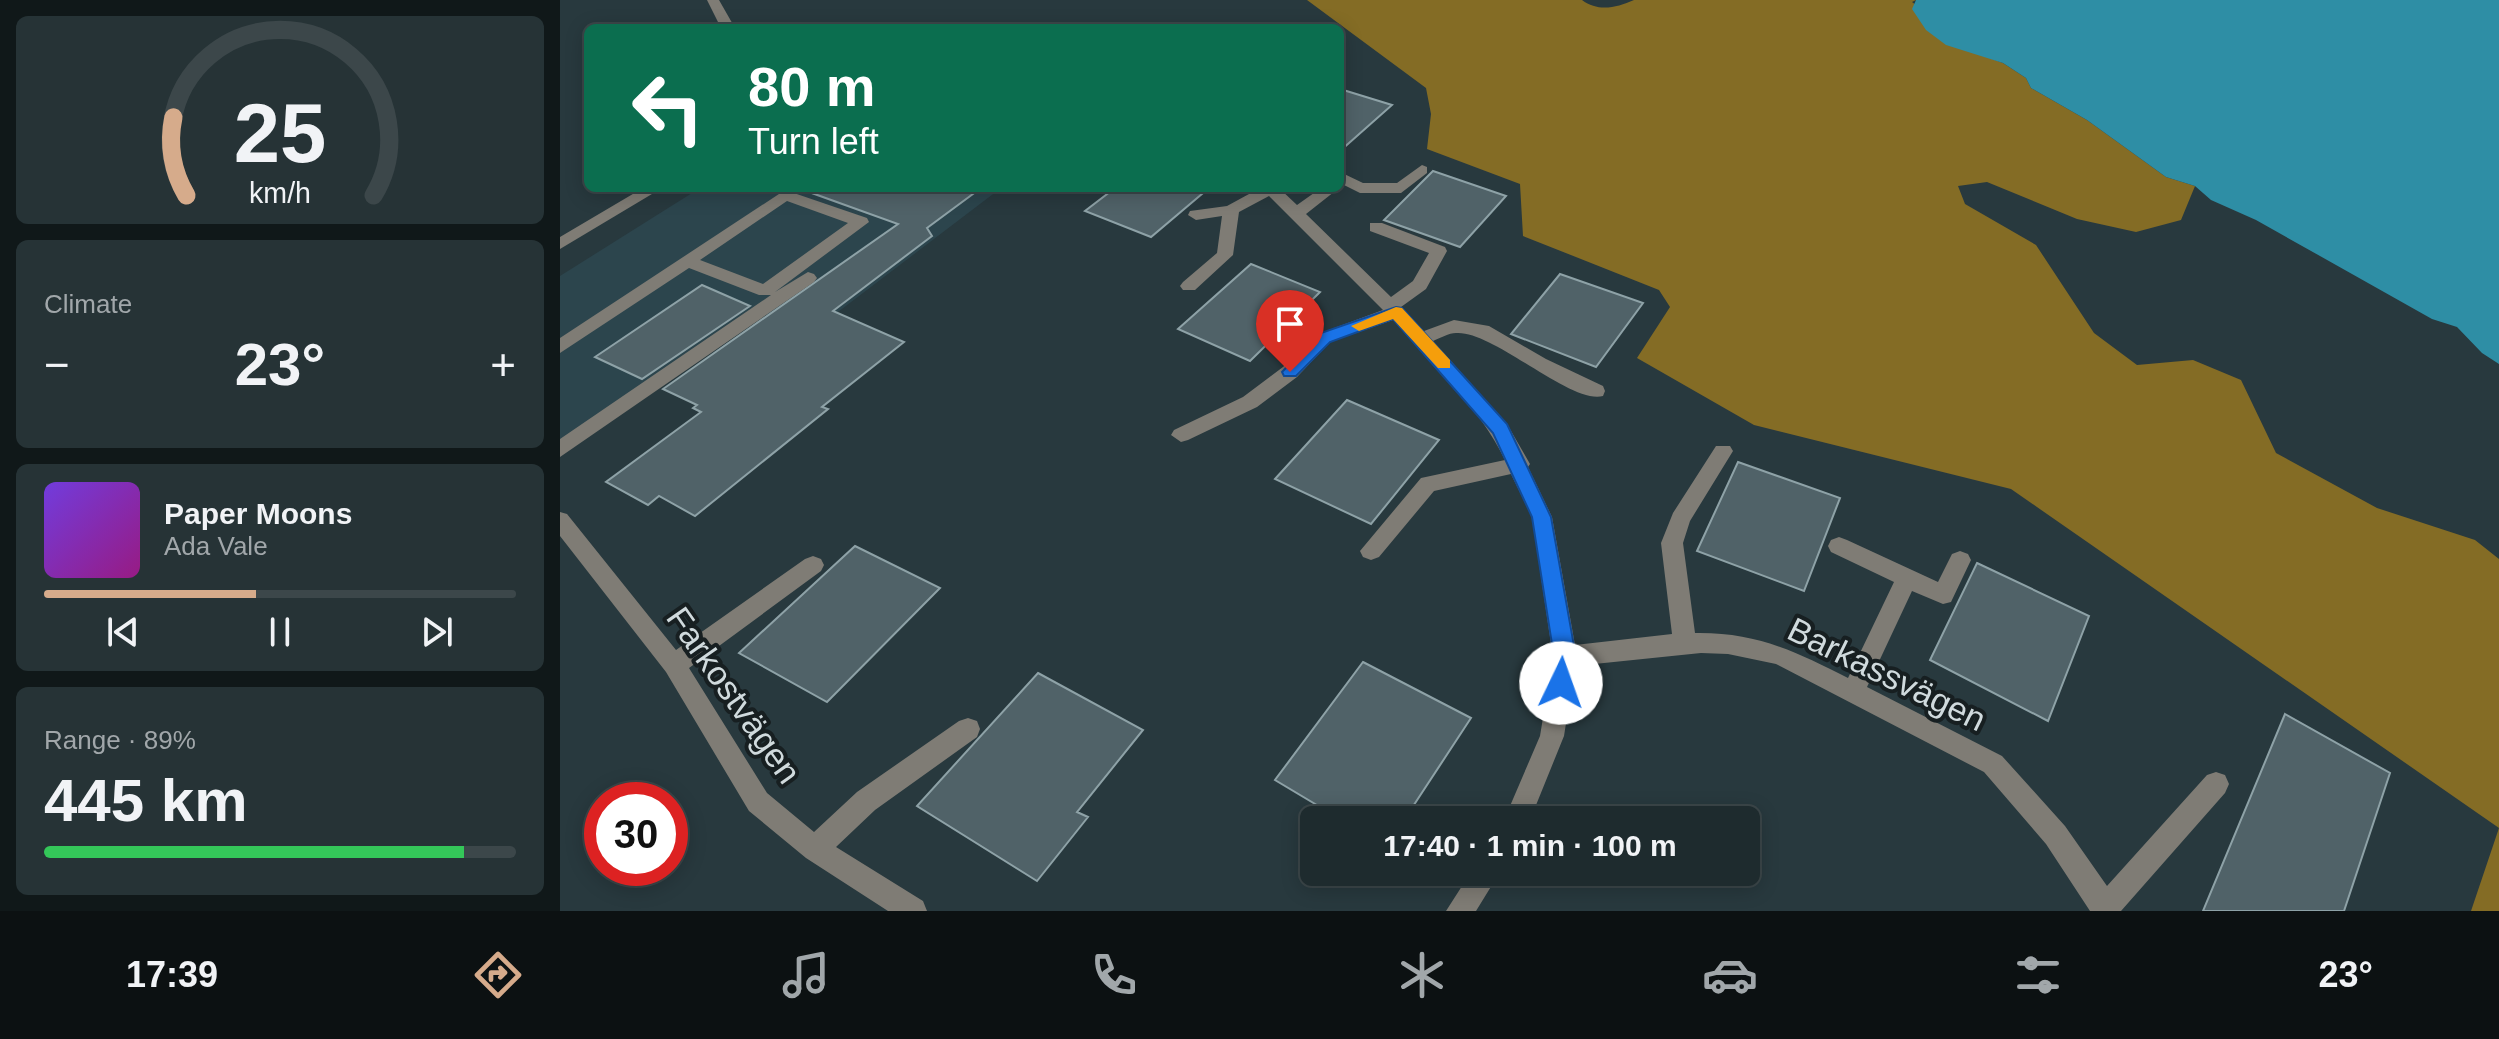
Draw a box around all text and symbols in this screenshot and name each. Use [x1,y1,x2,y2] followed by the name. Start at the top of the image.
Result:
[748,55,876,118] text: 80 m
[616,56,720,160] icon: left
[234,87,326,180] text: 25
[748,121,879,162] text: Turn left
[249,177,311,209] text: km/h
[44,289,132,319] text: Climate
[1256,290,1324,372] pin
[1268,302,1312,346] icon: arrive
[235,331,325,398] text: 23°
[44,340,70,389] text: −
[490,340,516,389] text: +
[164,497,352,530] text: Paper Moons
[164,531,268,561] text: Ada Vale
[659,600,809,790] street label: Farkostvägen
[101,610,145,654] icon: previous
[258,610,302,654] icon: pause
[415,610,459,654] icon: next
[1782,610,1992,738] street label: Barkassvägen
[1519,641,1603,725] position arrow
[44,725,196,755] text: Range · 89%
[44,767,248,834] text: 445 km
[584,782,688,886] speed limit sign: 30
[1383,829,1677,862] text: 17:40 · 1 min · 100 m
[470,947,526,1003] icon: directions
[778,947,834,1003] icon: music
[1086,947,1142,1003] icon: phone
[1394,947,1450,1003] icon: climate
[1702,947,1758,1003] icon: car
[2010,947,2066,1003] icon: filters
[126,954,218,995] text: 17:39
[2318,954,2373,995] text: 23°

